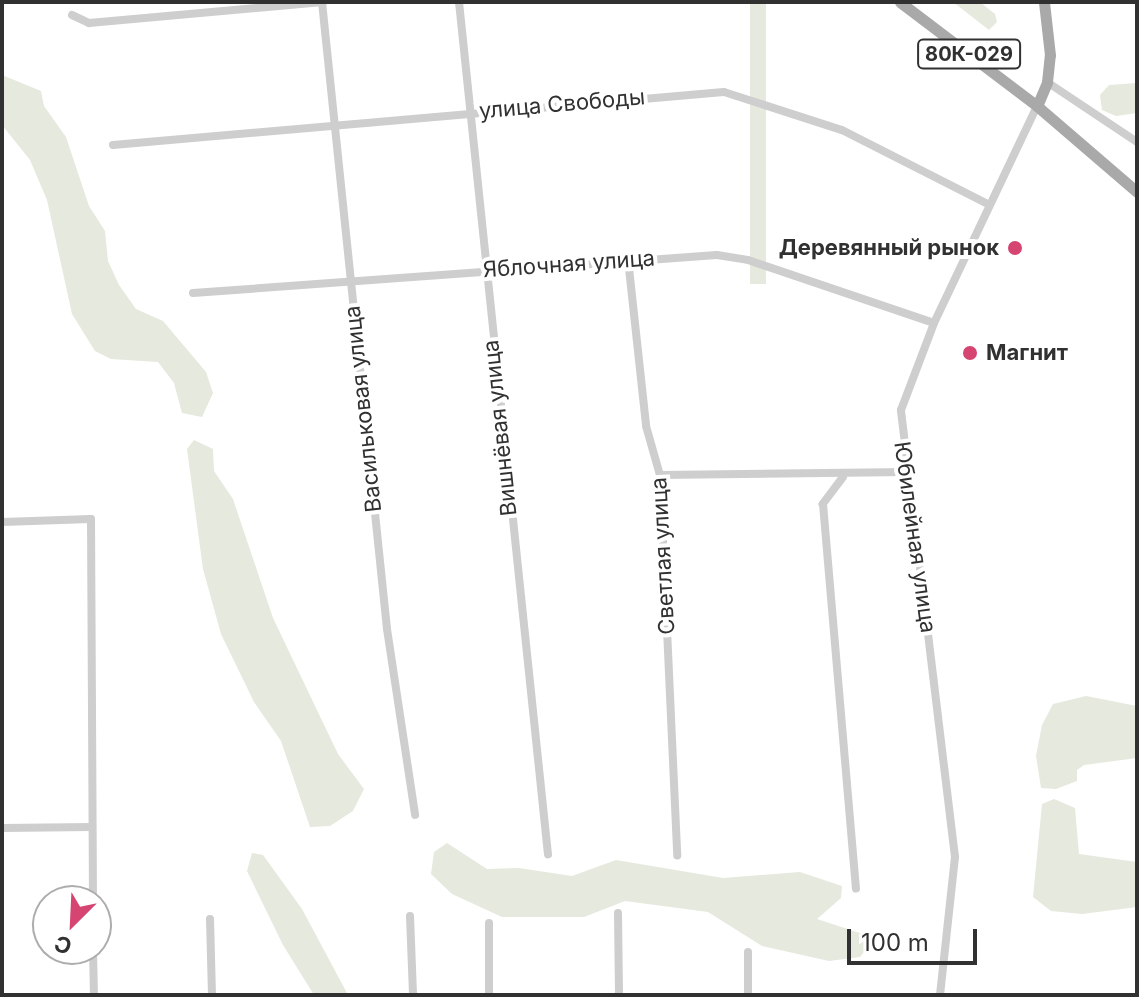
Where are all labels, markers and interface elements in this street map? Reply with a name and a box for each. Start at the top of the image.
road number: 80К-029 [917,38,1021,70]
street label: улица Свободы [478,84,646,124]
place label: Деревянный рынок [779,235,999,261]
marker: Деревянный рынок [1006,239,1024,257]
street label: Яблочная улица [482,245,656,283]
street label: Васильковая улица [339,304,387,514]
street label: Вишнёвая улица [478,339,522,517]
place label: Магнит [986,340,1068,366]
marker: Магнит [961,344,979,362]
street label: Юбилейная улица [888,440,942,634]
street label: Светлая улица [646,477,680,635]
north arrow [32,885,112,965]
scale bar [851,913,981,963]
text: 100 m [861,928,929,957]
text: С [50,930,76,960]

